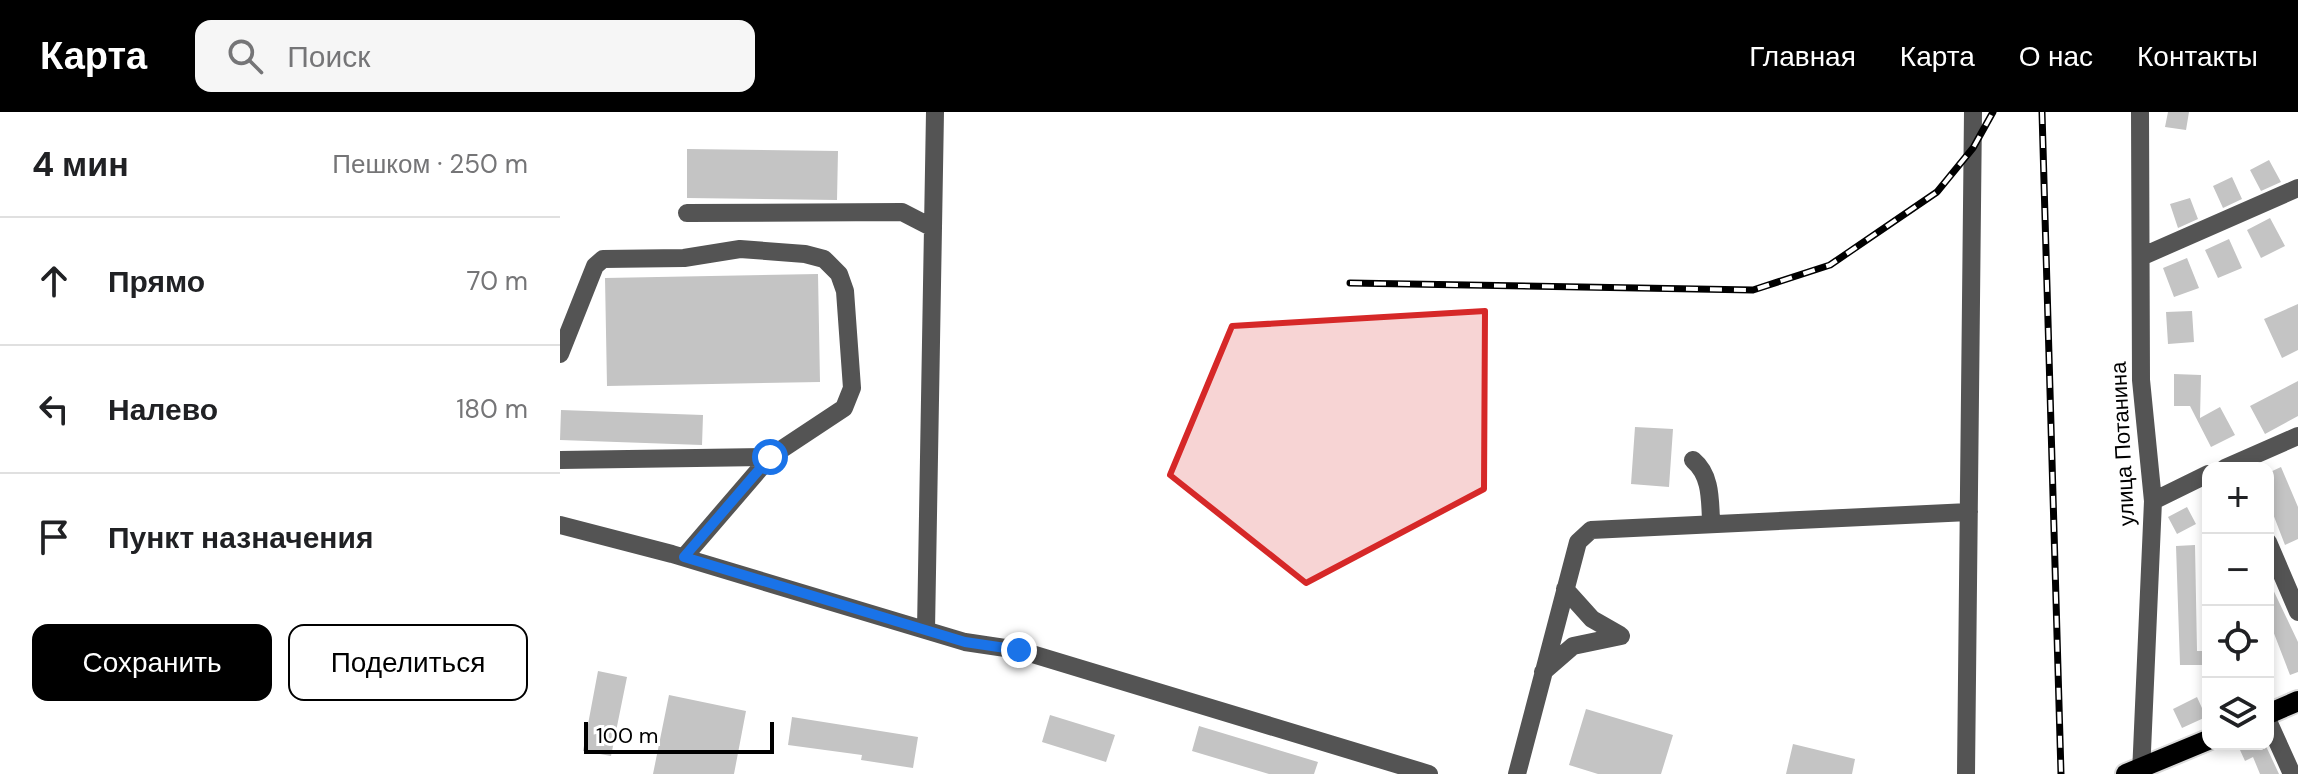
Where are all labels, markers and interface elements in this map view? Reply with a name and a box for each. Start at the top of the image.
search box [195,20,755,92]
text: Карта [40,31,147,81]
icon: search [223,34,267,78]
text: Поиск [287,37,370,76]
text: Главная [1749,38,1856,75]
text: Карта [1900,38,1975,75]
text: О нас [2019,38,2093,75]
text: Контакты [2137,38,2258,75]
text: 4 мин [32,142,129,187]
text: Пешком · 250 m [332,147,528,181]
icon: ahead [32,259,76,303]
text: Прямо [108,262,205,301]
text: 70 m [467,264,528,298]
street label: улица Потанина [2104,360,2141,527]
icon: left [32,387,76,431]
text: Налево [108,390,218,429]
text: 180 m [456,392,528,426]
route start [752,439,788,475]
map controls [2202,462,2274,750]
button: + [2202,462,2274,534]
icon: arrive [32,515,76,559]
text: Пункт назначения [108,518,373,557]
button: − [2202,534,2274,606]
button: locate [2202,606,2274,678]
button: Сохранить [32,624,272,701]
button: Поделиться [288,624,528,701]
route end [1001,632,1037,668]
button: layers [2202,678,2274,750]
scale bar [584,718,774,754]
text: 100 m [596,721,658,750]

